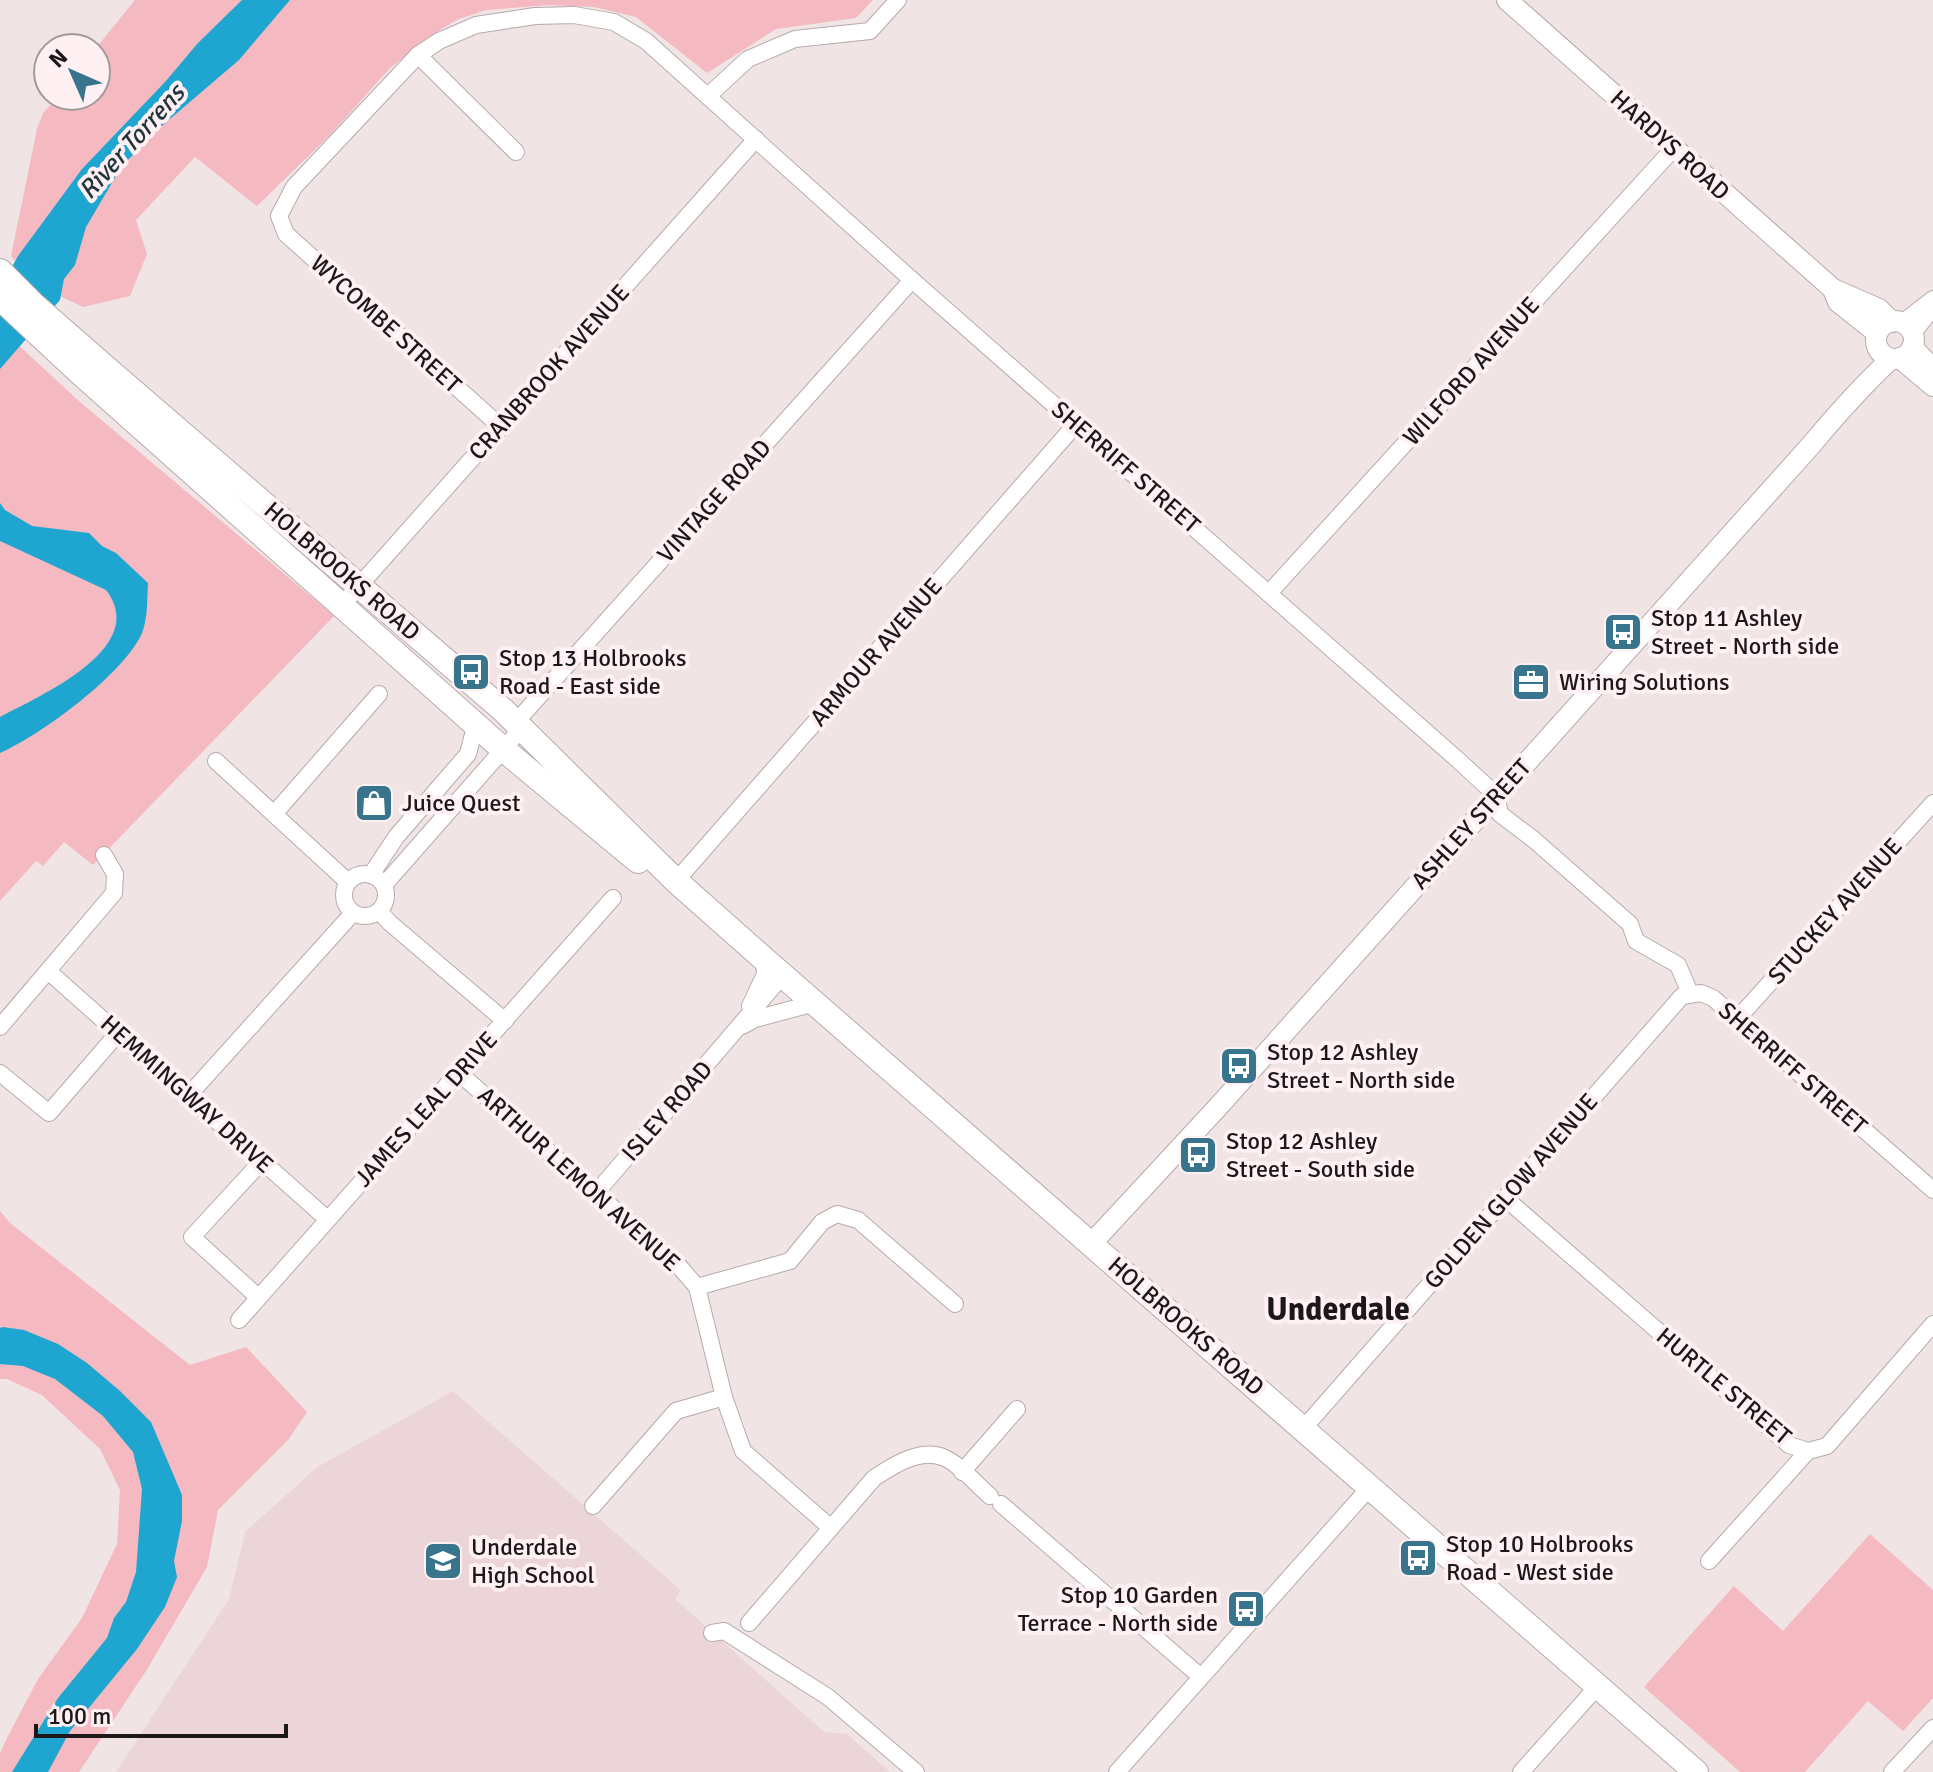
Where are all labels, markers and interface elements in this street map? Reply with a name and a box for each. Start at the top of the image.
north arrow [32,32,112,112]
text: N [43,43,73,73]
water label: River Torrens [72,76,194,206]
street label: HARDYS ROAD [1604,83,1736,207]
street label: WYCOMBE STREET [304,248,468,400]
street label: CRANBROOK AVENUE [462,278,636,466]
street label: WILFORD AVENUE [1396,290,1546,452]
street label: SHERRIFF STREET [1046,394,1207,540]
street label: VINTAGE ROAD [651,433,777,569]
street label: HOLBROOKS ROAD [258,495,426,647]
street label: ARMOUR AVENUE [803,572,949,732]
place label: Stop 11 Ashley Street - North side [1651,603,1839,661]
bus stop icon: Stop 11 Ashley Street - North side [1602,611,1644,653]
place label: Stop 13 Holbrooks Road - East side [499,643,686,701]
bus stop icon: Stop 13 Holbrooks Road - East side [450,651,492,693]
office icon: Wiring Solutions [1510,661,1552,703]
place label: Wiring Solutions [1559,667,1730,697]
street label: ASHLEY STREET [1405,752,1538,895]
shop icon: Juice Quest [353,782,395,824]
place label: Juice Quest [402,788,520,818]
street label: STUCKEY AVENUE [1761,832,1909,990]
street label: SHERRIFF STREET [1713,995,1874,1141]
street label: HEMMINGWAY DRIVE [94,1009,280,1179]
street label: JAMES LEAL DRIVE [348,1025,504,1193]
place label: Stop 12 Ashley Street - North side [1267,1037,1455,1095]
bus stop icon: Stop 12 Ashley Street - North side [1218,1045,1260,1087]
street label: ISLEY ROAD [615,1055,719,1167]
street label: ARTHUR LEMON AVENUE [472,1080,686,1278]
street label: GOLDEN GLOW AVENUE [1418,1087,1604,1295]
place label: Stop 12 Ashley Street - South side [1226,1126,1415,1184]
bus stop icon: Stop 12 Ashley Street - South side [1177,1134,1219,1176]
street label: HOLBROOKS ROAD [1102,1250,1270,1402]
district label: Underdale [1266,1290,1410,1329]
street label: HURTLE STREET [1650,1321,1798,1451]
place label: Stop 10 Holbrooks Road - West side [1446,1529,1633,1587]
place label: Underdale High School [471,1532,594,1590]
bus stop icon: Stop 10 Holbrooks Road - West side [1397,1537,1439,1579]
school or university icon: Underdale High School [422,1540,464,1582]
place label: Stop 10 Garden Terrace - North side [1018,1580,1218,1638]
bus stop icon: Stop 10 Garden Terrace - North side [1225,1588,1267,1630]
scale bar [36,1688,286,1738]
text: 100 m [48,1701,111,1731]

